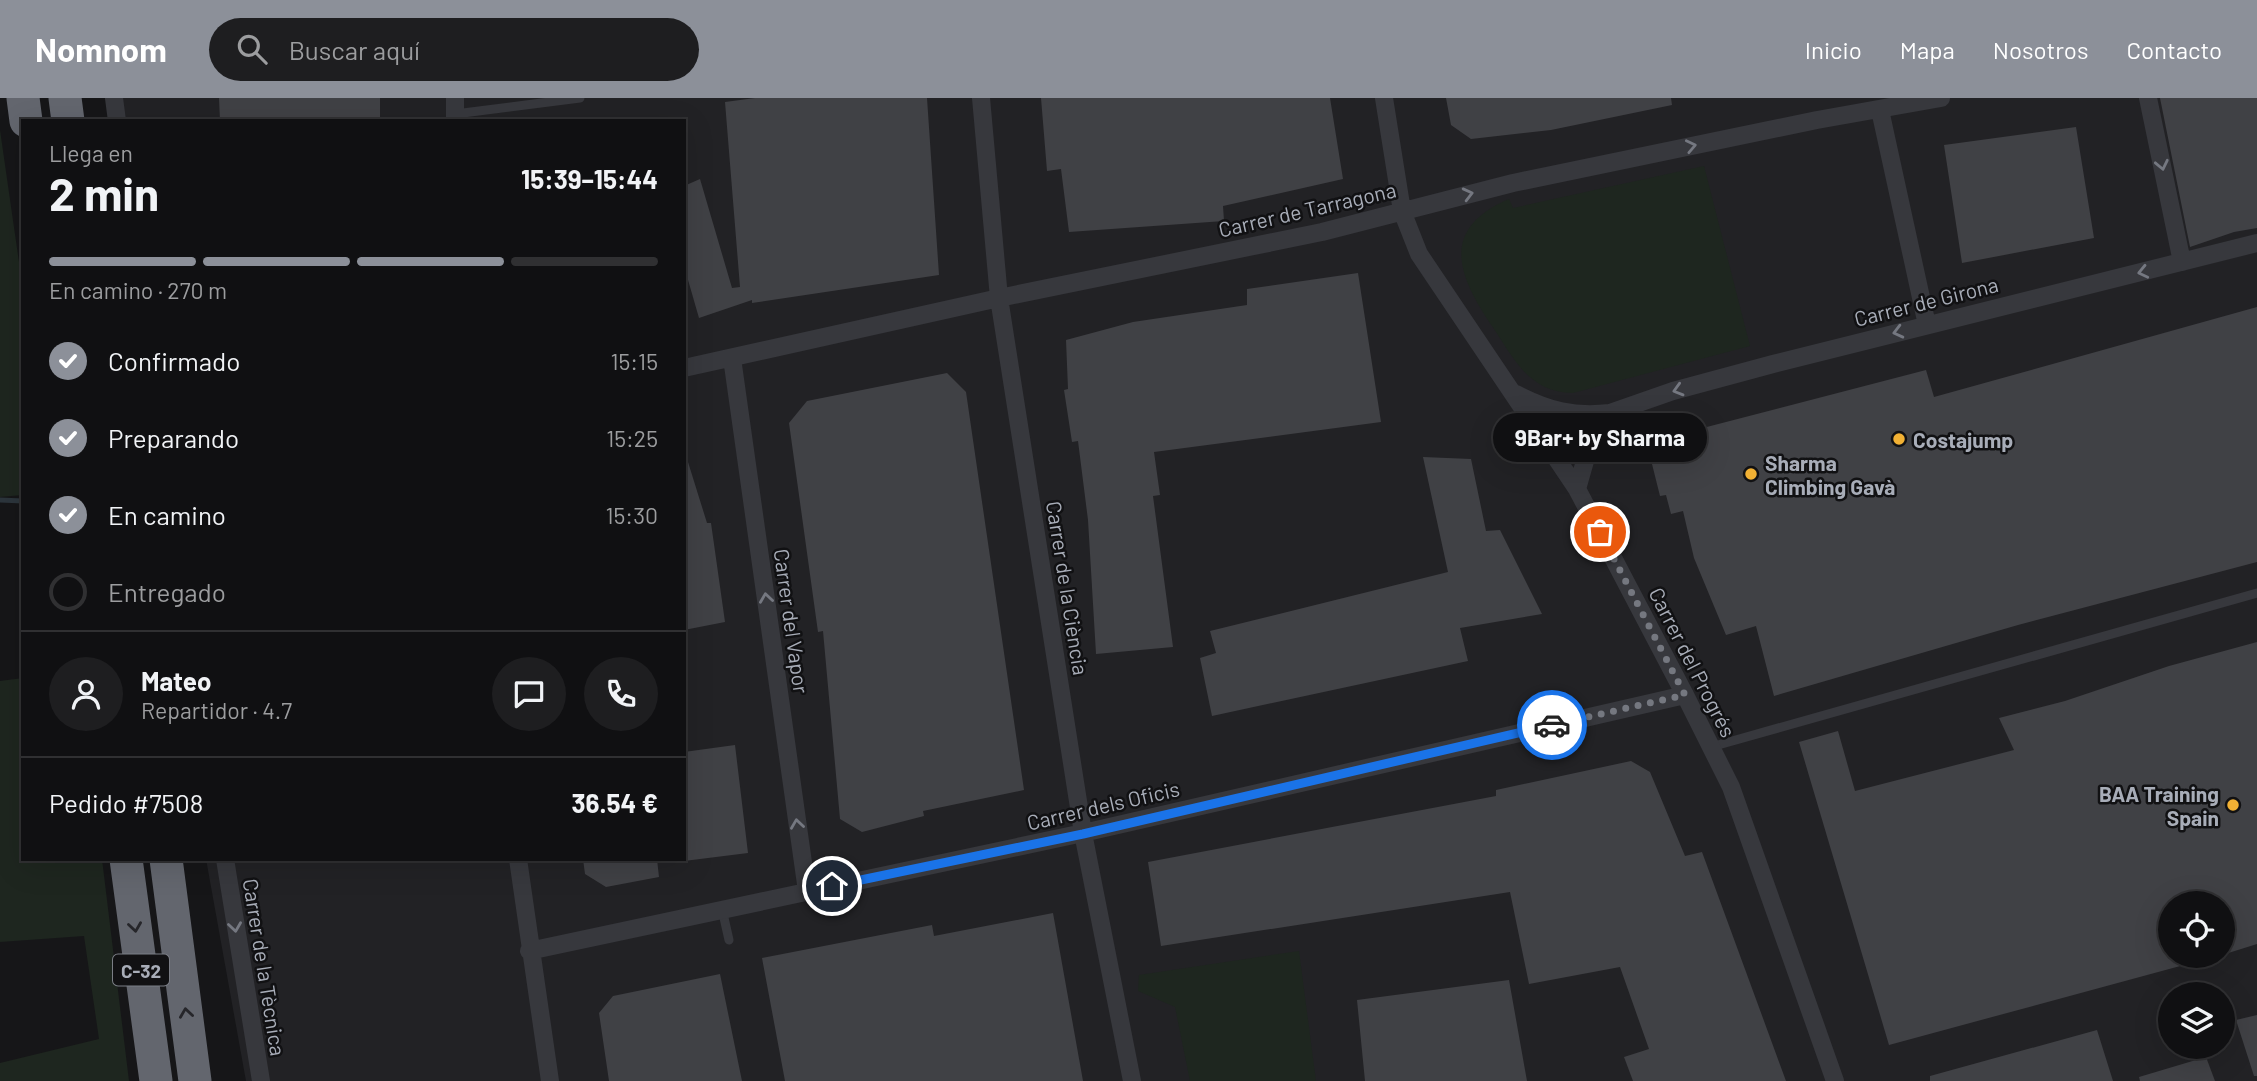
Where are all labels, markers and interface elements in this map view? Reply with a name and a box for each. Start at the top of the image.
search box [209,18,699,81]
text: Nomnom [35,29,167,69]
icon: search [233,30,271,68]
text: Buscar aquí [289,34,420,65]
text: Inicio [1805,35,1862,64]
text: Mapa [1900,35,1955,64]
text: Nosotros [1993,35,2089,64]
text: Contacto [2127,35,2222,64]
text: Llega en [49,139,133,167]
one-way arrow [1685,140,1697,155]
one-way arrow [2153,159,2168,171]
text: 15:39–15:44 [521,163,658,194]
text: 2 min [49,165,159,220]
street label: Carrer de Tarragona [1216,176,1398,242]
one-way arrow [1462,188,1474,202]
one-way arrow [2137,264,2149,278]
street label: Carrer de Girona [1851,271,2001,331]
text: En camino · 270 m [49,276,227,304]
one-way arrow [1893,323,1905,338]
icon: check [49,342,87,380]
text: Confirmado [108,345,240,376]
text: 15:15 [610,347,658,375]
one-way arrow [1673,381,1685,396]
callout: 9Bar+ by Sharma [1493,413,1707,462]
icon: check [49,419,87,457]
text: Preparando [108,422,239,453]
text: 9Bar+ by Sharma [1515,423,1685,451]
text: 15:25 [606,424,658,452]
place label: Costajump [1913,427,2013,452]
marker: Costajump [1891,431,1907,447]
place label: Sharma Climbing Gavà [1765,450,1895,499]
marker: Sharma Climbing Gavà [1743,466,1759,482]
icon: check [49,496,87,534]
text: En camino [108,499,226,530]
street label: Carrer de la Ciència [1042,499,1094,677]
text: 15:30 [605,501,658,529]
pin [1570,502,1630,562]
icon: bag [1581,513,1619,551]
street label: Carrer del Vapor [769,547,815,695]
text: Entregado [108,576,226,607]
street label: Carrer del Progrés [1645,583,1741,741]
one-way arrow [758,592,773,604]
button: person [49,657,123,731]
button: chat [492,657,566,731]
button: phone [584,657,658,731]
text: Mateo [141,665,211,696]
courier [1517,690,1587,760]
text: Repartidor · 4.7 [141,696,292,724]
icon: car [1533,706,1571,744]
street label: Carrer dels Oficis [1024,775,1182,835]
place label: BAA Training Spain [2099,781,2219,830]
text: Pedido #7508 [49,787,203,818]
text: 36.54 € [572,787,658,818]
marker: BAA Training Spain [2225,797,2241,813]
one-way arrow [790,818,805,830]
pin [802,856,862,916]
icon: home [813,867,851,905]
street label: Carrer de la Tècnica [239,877,291,1057]
map controls [2158,891,2235,1059]
button: locate [2158,891,2235,968]
one-way arrow [128,921,143,933]
one-way arrow [227,921,242,933]
road number: C-32 [113,954,169,986]
button: layers [2158,982,2235,1059]
one-way arrow [179,1007,194,1019]

